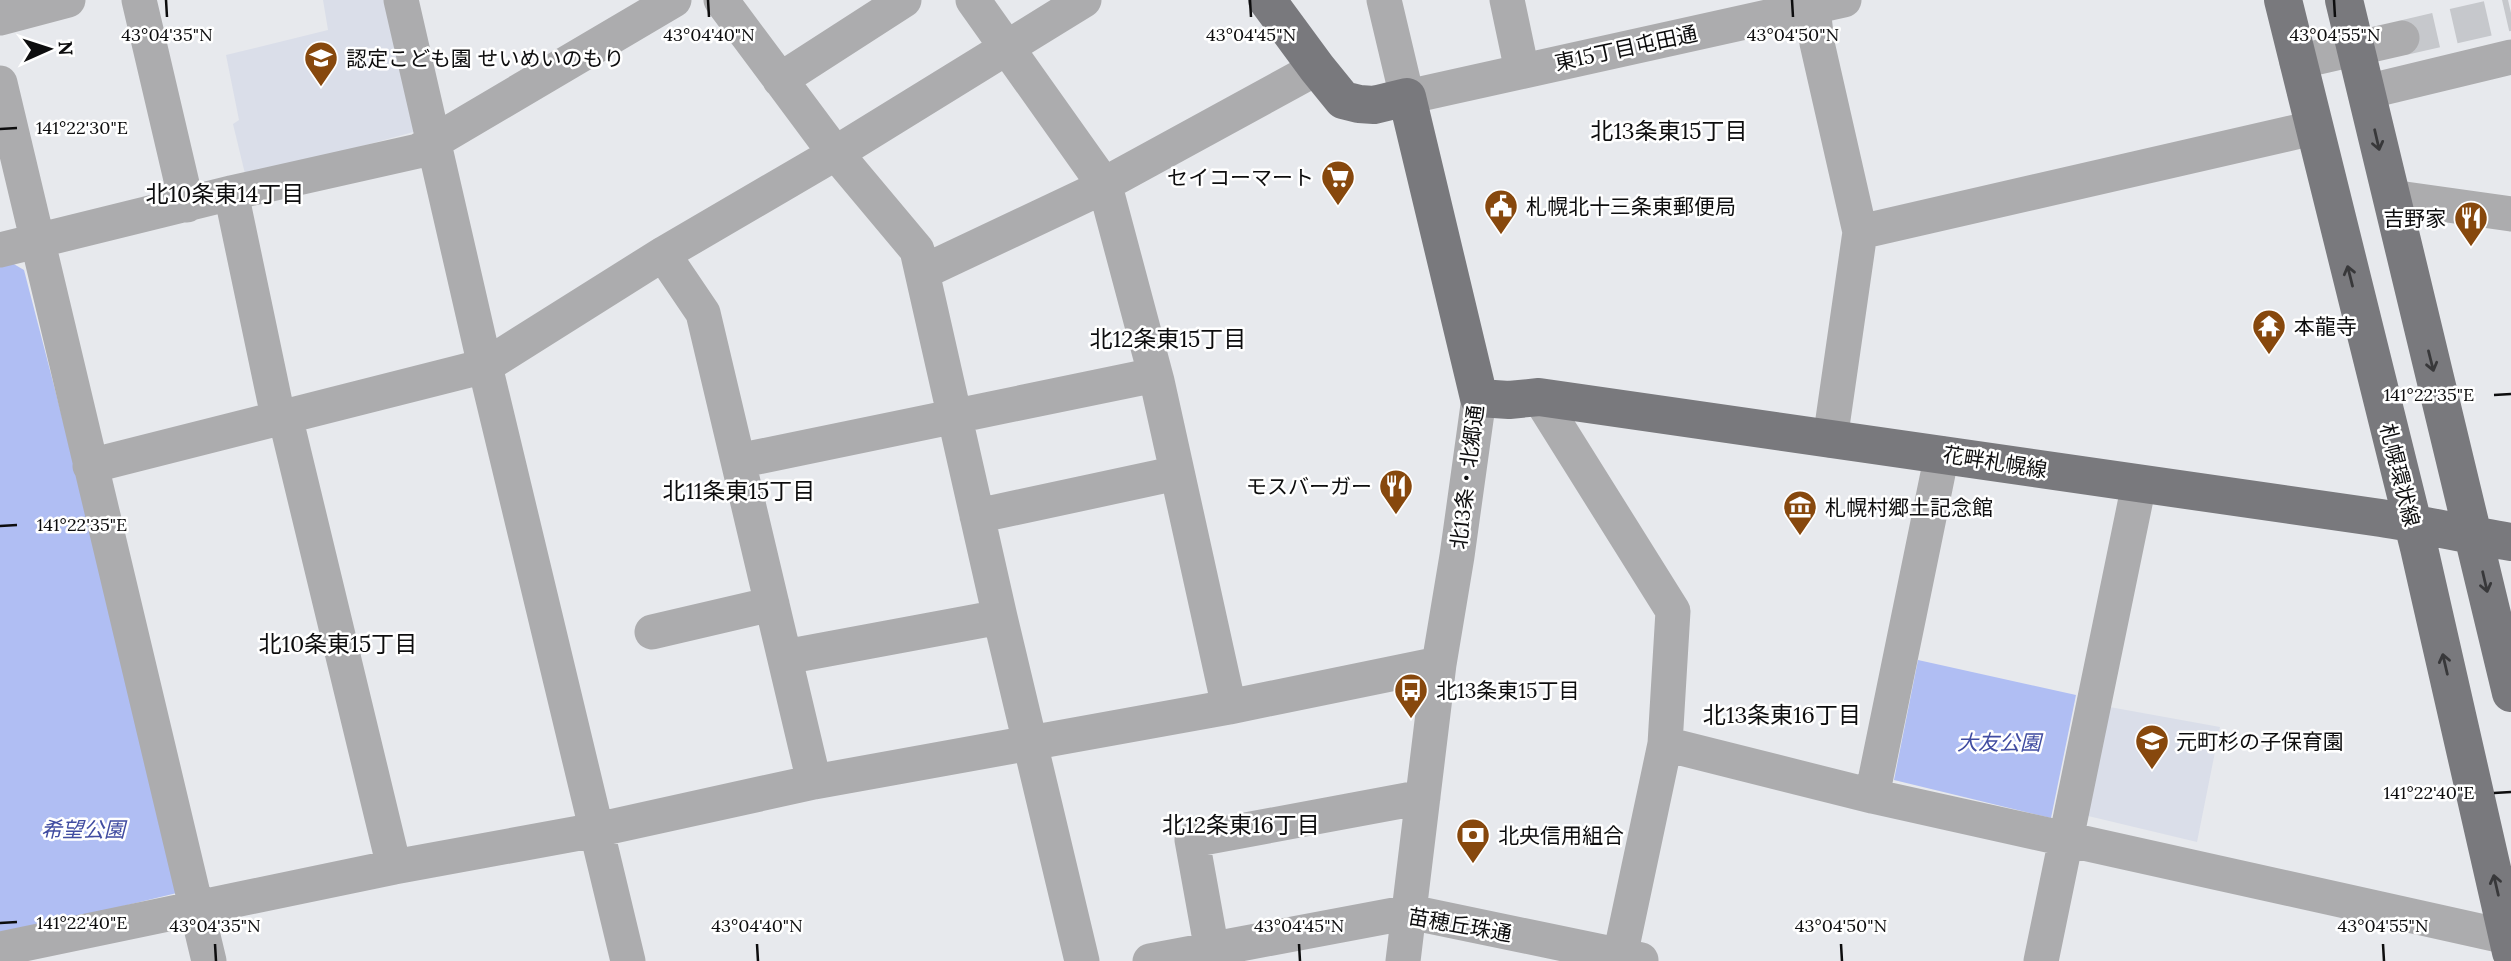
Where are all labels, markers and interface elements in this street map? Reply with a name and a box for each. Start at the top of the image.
north arrow [14,14,84,84]
street label: 東15丁目屯田通 [1552,20,1700,76]
text: 43°04'35"N [121,23,213,46]
text: 43°04'40"N [663,23,755,46]
text: 43°04'45"N [1206,23,1296,46]
text: 43°04'50"N [1747,23,1839,46]
text: 43°04'55"N [2289,23,2381,46]
school or university icon: 認定こども園 せいめいのもり [302,39,340,88]
text: N [54,40,78,56]
place label: 認定こども園 せいめいのもり [346,45,625,72]
text: 141°22'30"E [36,116,128,139]
district label: 北13条東15丁目 [1590,116,1748,145]
one-way arrow [2371,128,2385,151]
supermarket icon: セイコーマート [1319,158,1357,207]
place label: セイコーマート [1167,164,1314,191]
district label: 北10条東14丁目 [146,179,304,208]
public building icon: 札幌北十三条東郵便局 [1482,187,1520,236]
place label: 札幌北十三条東郵便局 [1526,193,1736,220]
restaurant icon: 吉野家 [2452,199,2490,248]
place label: 吉野家 [2383,205,2446,232]
one-way arrow [2343,265,2356,288]
temple icon: 本龍寺 [2250,307,2288,356]
place label: 本龍寺 [2294,313,2357,340]
district label: 北12条東15丁目 [1090,324,1246,353]
one-way arrow [2424,349,2438,372]
text: 141°22'35"E [2384,383,2474,406]
street label: 北13条・北郷通 [1445,403,1489,551]
street label: 札幌環状線 [2374,421,2426,529]
street label: 花畔札幌線 [1941,440,2049,484]
restaurant icon: モスバーガー [1377,467,1415,516]
place label: モスバーガー [1246,473,1372,500]
district label: 北11条東15丁目 [663,476,815,505]
museum icon: 札幌村郷土記念館 [1781,488,1819,537]
place label: 札幌村郷土記念館 [1825,494,1993,521]
text: 141°22'35"E [37,513,127,536]
one-way arrow [2479,570,2492,593]
district label: 北10条東15丁目 [259,629,417,658]
one-way arrow [2438,653,2451,676]
bus stop icon: 北13条東15丁目 [1392,671,1430,720]
place label: 北13条東15丁目 [1436,677,1579,704]
district label: 北13条東16丁目 [1703,700,1861,729]
school or university icon: 元町杉の子保育園 [2133,722,2171,771]
place label: 元町杉の子保育園 [2176,728,2344,755]
park label: 大友公園 [1957,729,2044,756]
text: 141°22'40"E [2384,781,2474,804]
district label: 北12条東16丁目 [1162,810,1320,839]
park label: 希望公園 [41,816,128,843]
bank icon: 北央信用組合 [1454,816,1492,865]
place label: 北央信用組合 [1498,822,1624,849]
one-way arrow [2488,874,2502,897]
street label: 苗穂丘珠通 [1406,903,1514,947]
text: 141°22'40"E [37,911,127,934]
text: 43°04'35"N [169,914,261,937]
text: 43°04'40"N [711,914,803,937]
text: 43°04'45"N [1254,914,1344,937]
text: 43°04'50"N [1795,914,1887,937]
text: 43°04'55"N [2337,914,2429,937]

